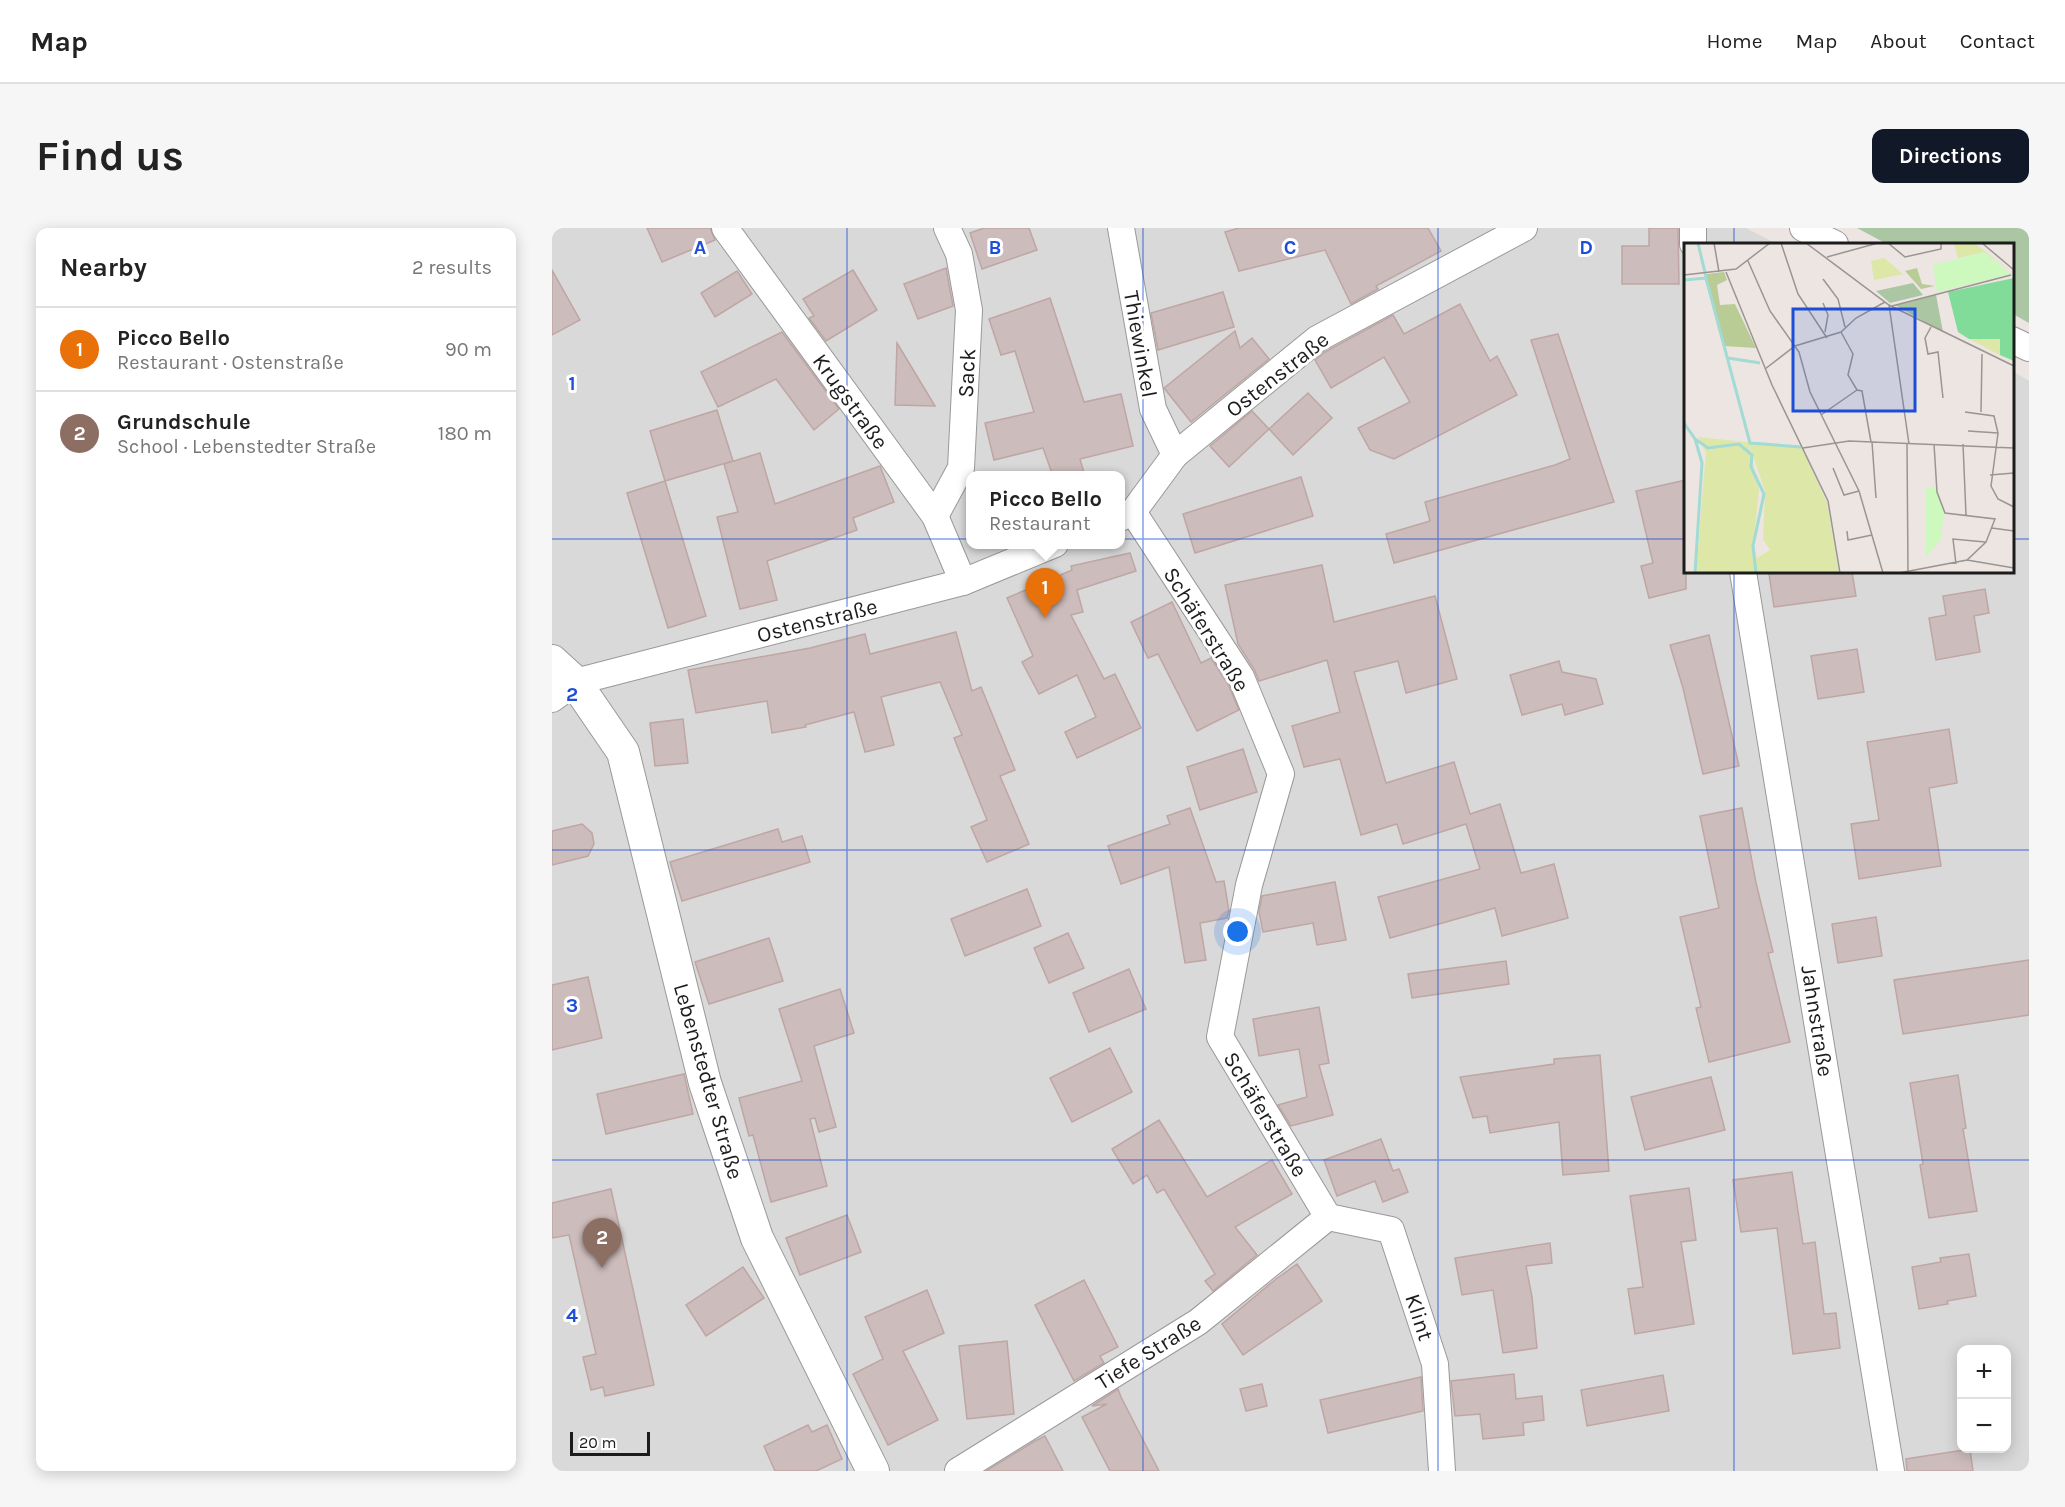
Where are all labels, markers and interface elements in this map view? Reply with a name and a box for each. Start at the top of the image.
text: Map [30,25,88,58]
text: Home [1707,29,1763,53]
text: Map [1796,29,1837,53]
text: About [1870,29,1927,53]
text: Contact [1960,29,2035,53]
button: Directions [1872,129,2029,183]
text: Find us [36,131,184,181]
text: A [694,236,707,259]
text: B [989,236,1001,259]
text: C [1284,236,1296,259]
text: D [1579,236,1593,259]
inset map [1684,243,2014,573]
text: Nearby [60,252,147,283]
text: 2 results [412,256,492,279]
street label: Thiewinkel [1118,289,1162,400]
text: Picco Bello [117,325,230,351]
street label: Ostenstraße [1221,327,1334,423]
text: 1 [76,338,83,361]
text: 90 m [445,338,492,361]
street label: Sack [953,348,981,398]
street label: Krugstraße [807,349,894,454]
text: Restaurant · Ostenstraße [117,351,344,374]
text: 1 [568,372,576,395]
text: Grundschule [117,409,251,435]
text: 2 [73,422,86,445]
text: 180 m [438,422,492,445]
text: School · Lebenstedter Straße [117,435,376,458]
popup [966,471,1125,549]
text: Picco Bello [989,486,1102,512]
text: Restaurant [989,512,1090,535]
street label: Schäferstraße [1158,563,1255,696]
pin: 1 [1026,568,1064,618]
street label: Ostenstraße [754,593,880,649]
text: 2 [566,683,578,706]
your location [1223,917,1252,946]
street label: Jahnstraße [1795,964,1839,1079]
street label: Lebenstedter Straße [668,980,748,1182]
text: 3 [566,994,578,1017]
street label: Schäferstraße [1218,1047,1313,1182]
pin: 2 [583,1218,622,1268]
street label: Klint [1399,1291,1439,1344]
text: 4 [566,1304,578,1327]
street label: Tiefe Straße [1091,1310,1206,1395]
map controls [1957,1345,2011,1453]
button: + [1957,1345,2011,1399]
button: − [1957,1399,2011,1453]
scale bar [570,1429,650,1456]
text: 20 m [579,1433,617,1452]

